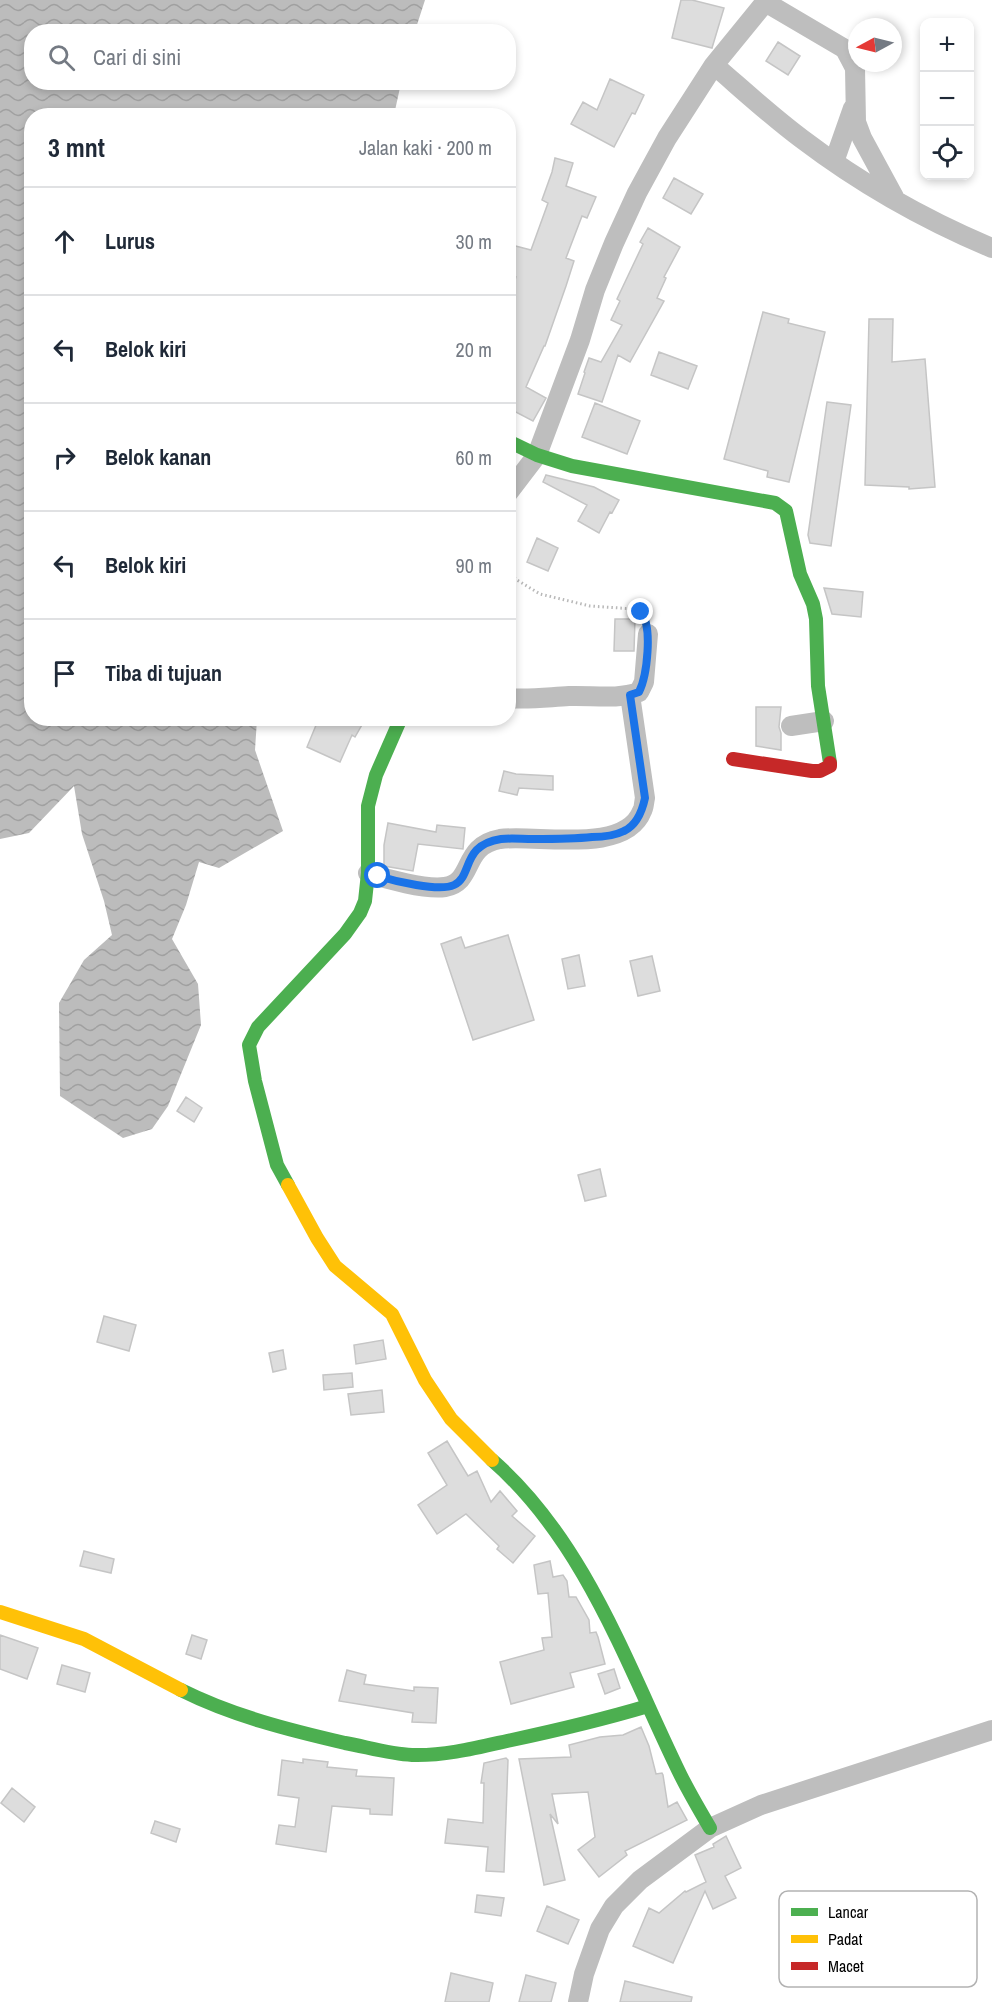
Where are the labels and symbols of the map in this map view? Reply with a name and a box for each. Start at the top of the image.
north arrow [848,18,902,72]
route end [627,598,653,624]
route start [364,862,390,888]
legend [779,1891,977,1987]
text: Lancar [828,1901,869,1923]
text: Padat [828,1928,863,1950]
text: Macet [828,1955,864,1977]

